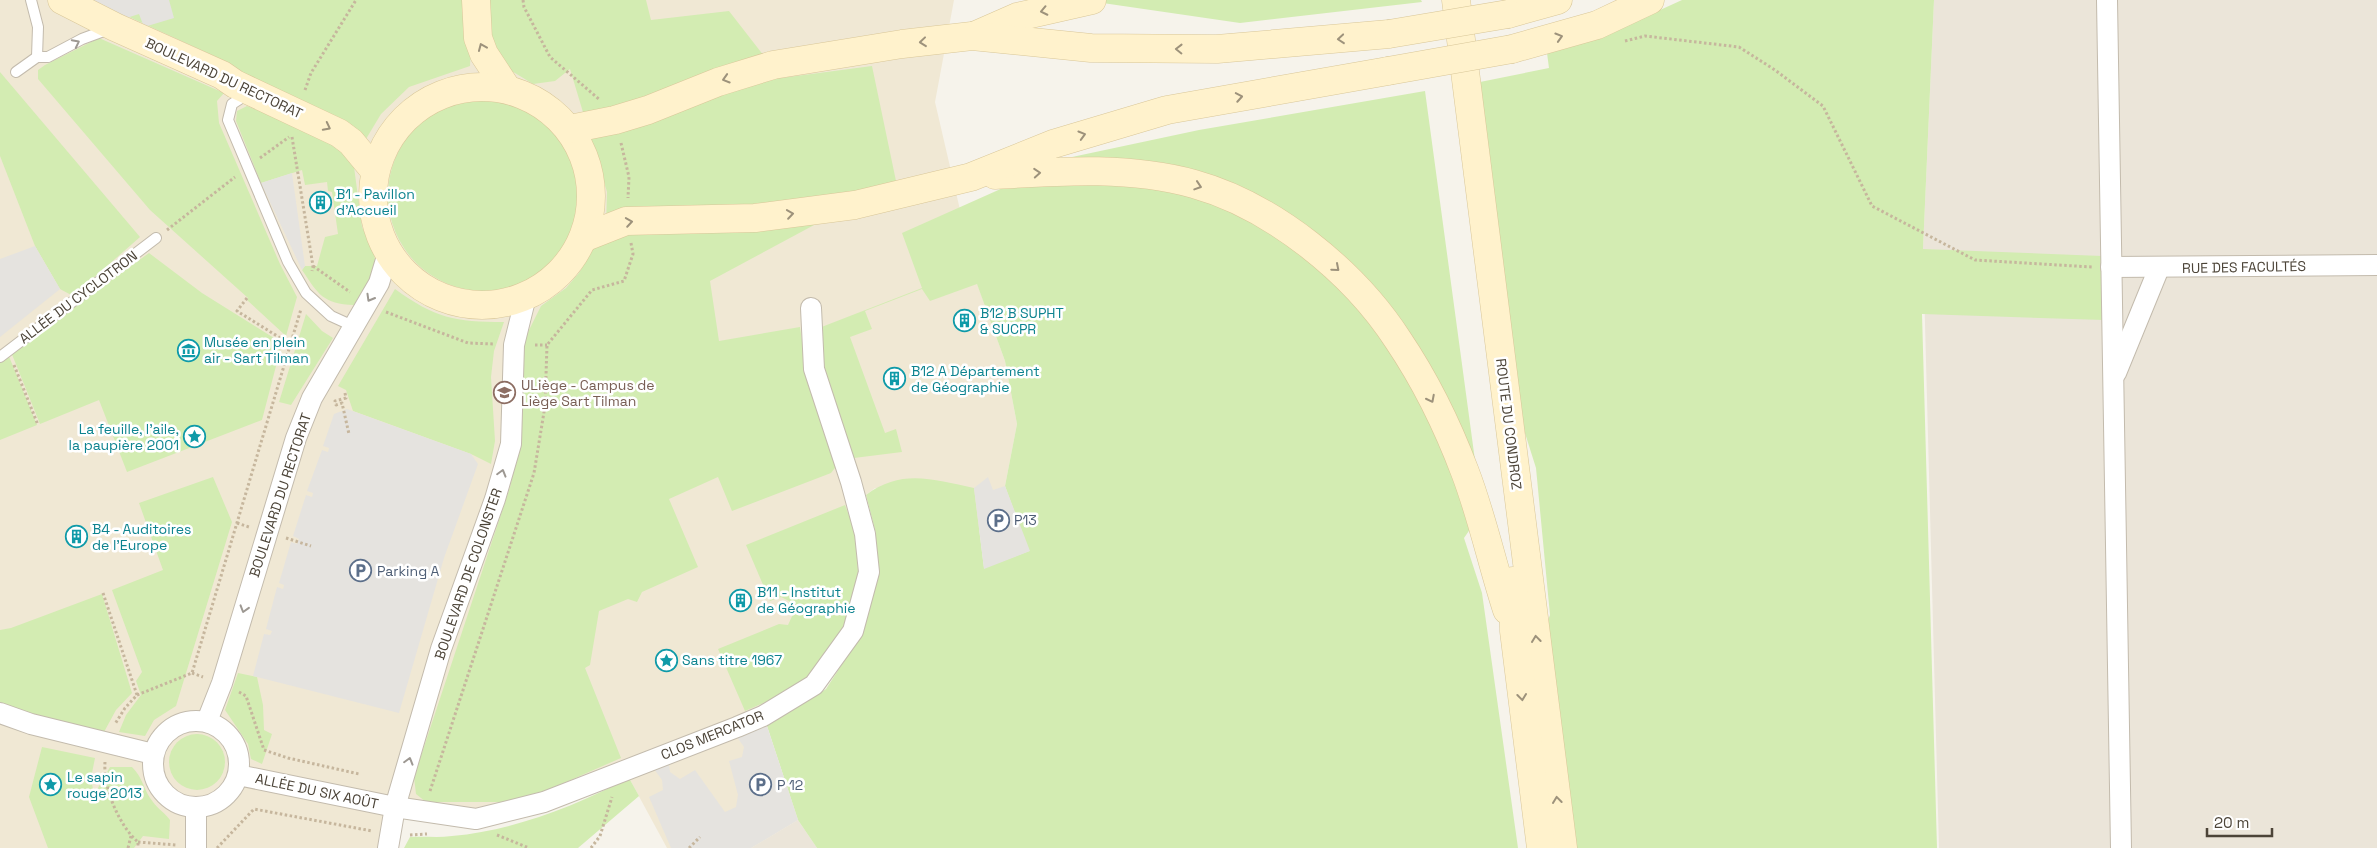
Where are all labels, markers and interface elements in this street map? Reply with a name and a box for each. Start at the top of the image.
one-way arrow [1040,6,1049,16]
one-way arrow [1555,32,1563,42]
one-way arrow [1336,33,1344,44]
street label: BOULEVARD DU RECTORAT [142,34,306,122]
one-way arrow [919,36,927,47]
one-way arrow [71,39,80,49]
one-way arrow [477,43,488,52]
one-way arrow [1174,44,1182,54]
one-way arrow [723,74,731,84]
one-way arrow [1235,93,1244,103]
one-way arrow [322,121,331,131]
one-way arrow [1077,131,1085,141]
one-way arrow [1033,167,1041,178]
one-way arrow [1193,180,1201,190]
place label: B1 - Pavillon d'Accueil [336,185,415,219]
building icon: B1 - Pavillon d'Accueil [308,190,332,214]
one-way arrow [787,209,795,220]
one-way arrow [624,217,633,227]
street label: ALLÉE DU CYCLOTRON [15,247,141,347]
street label: RUE DES FACULTÉS [2182,257,2306,277]
one-way arrow [1330,263,1339,272]
one-way arrow [367,292,377,301]
place label: B12 B SUPHT & SUCPR [980,304,1064,338]
building icon: B12 B SUPHT & SUCPR [952,309,976,333]
place label: Musée en plein air - Sart Tilman [204,333,309,367]
museum icon: Musée en plein air - Sart Tilman [176,338,200,362]
street label: ROUTE DU CONDROZ [1492,357,1526,491]
place label: B12 A Département de Géographie [911,362,1040,396]
building icon: B12 A Département de Géographie [883,367,907,391]
place label: ULiège - Campus de Liège Sart Tilman [521,376,655,410]
school or university icon: ULiège - Campus de Liège Sart Tilman [493,381,517,405]
one-way arrow [1425,393,1435,402]
street label: BOULEVARD DU RECTORAT [245,411,315,579]
place label: La feuille, l'aile, la paupière 2001 [69,420,179,454]
place icon: La feuille, l'aile, la paupière 2001 [183,425,207,449]
one-way arrow [497,470,507,478]
street label: BOULEVARD DE COLONSTER [430,486,506,662]
parking icon: P13 [986,508,1010,532]
place label: P13 [1014,511,1037,529]
place label: B4 - Auditoires de l'Europe [92,520,191,554]
building icon: B4 - Auditoires de l'Europe [64,525,88,549]
parking icon: Parking A [349,559,373,583]
place label: Parking A [377,562,440,580]
place label: B11 - Institut de Géographie [757,583,855,617]
building icon: B11 - Institut de Géographie [729,588,753,612]
one-way arrow [240,604,250,612]
one-way arrow [1531,634,1542,642]
place icon: Sans titre 1967 [654,648,678,672]
place label: Sans titre 1967 [682,651,782,669]
one-way arrow [1516,693,1527,701]
street label: CLOS MERCATOR [658,706,766,764]
one-way arrow [403,757,413,765]
place label: Le sapin rouge 2013 [67,768,142,802]
street label: ALLÉE DU SIX AOÛT [254,769,380,813]
place icon: Le sapin rouge 2013 [39,773,63,797]
parking icon: P 12 [749,773,773,797]
place label: P 12 [777,776,803,794]
one-way arrow [1552,795,1563,803]
scale bar [2207,806,2272,838]
text: 20 m [2214,813,2249,832]

